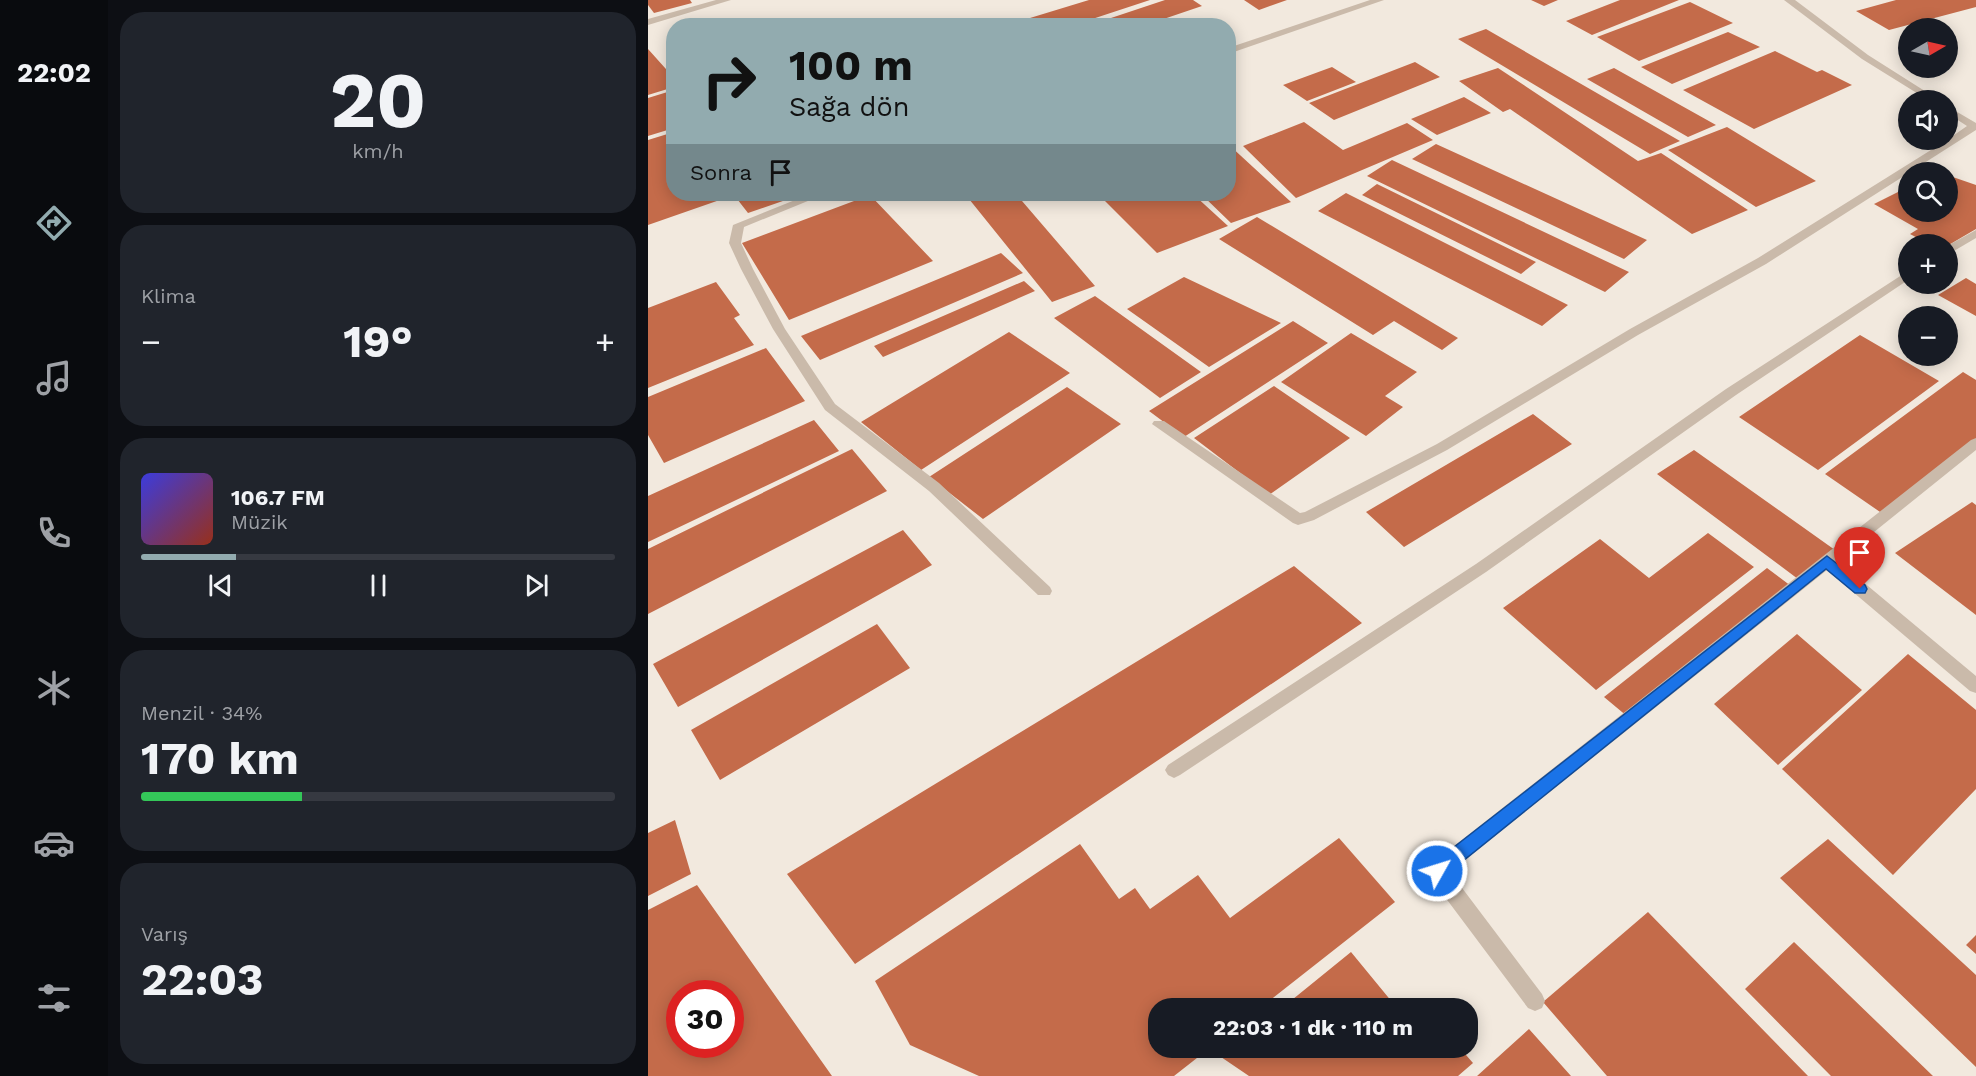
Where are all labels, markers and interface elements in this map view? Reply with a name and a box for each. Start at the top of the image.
north arrow [1898,18,1958,78]
map controls [1898,18,1958,366]
text: 100 m [789,41,913,90]
icon: right [690,42,768,120]
text: 20 [330,54,426,146]
text: 22:02 [17,57,91,89]
button: sound [1898,90,1958,150]
text: Sağa dön [789,91,909,123]
text: km/h [352,139,404,163]
icon: arrive [764,156,797,189]
text: Sonra [690,160,752,185]
button: search [1898,162,1958,222]
icon: directions [33,202,75,244]
button: + [1898,234,1958,294]
text: Klima [141,284,196,308]
button: − [1898,306,1958,366]
text: 19° [343,315,413,368]
text: − [141,322,161,361]
text: + [595,322,615,361]
icon: music [33,357,75,399]
text: 106.7 FM [231,485,325,510]
text: Müzik [231,510,288,534]
icon: phone [33,512,75,554]
pin [1834,527,1885,589]
icon: arrive [1843,536,1876,569]
icon: previous [204,569,237,602]
icon: pause [362,569,395,602]
icon: next [520,569,553,602]
icon: climate [33,667,75,709]
text: Menzil · 34% [141,701,262,725]
text: 170 km [141,732,299,785]
icon: car [33,822,75,864]
position arrow [1405,839,1469,903]
text: Varış [141,922,188,946]
text: 22:03 [141,953,264,1006]
icon: filters [33,977,75,1019]
speed limit sign: 30 [666,980,744,1058]
text: 22:03 · 1 dk · 110 m [1213,1015,1413,1040]

